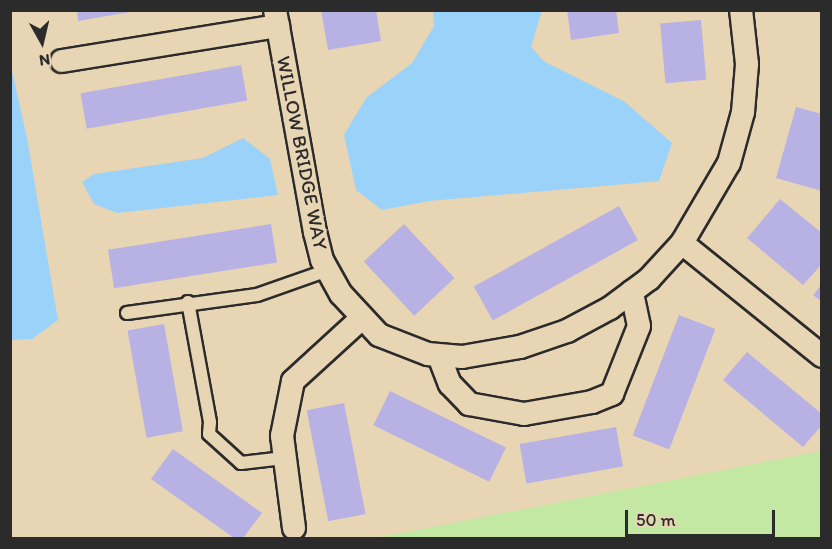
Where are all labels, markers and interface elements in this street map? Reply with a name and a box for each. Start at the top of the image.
north arrow [12,12,72,72]
text: N [38,50,51,70]
street label: WILLOW BRIDGE WAY [271,54,333,252]
scale bar [628,498,778,536]
text: 50 m [636,509,676,531]

